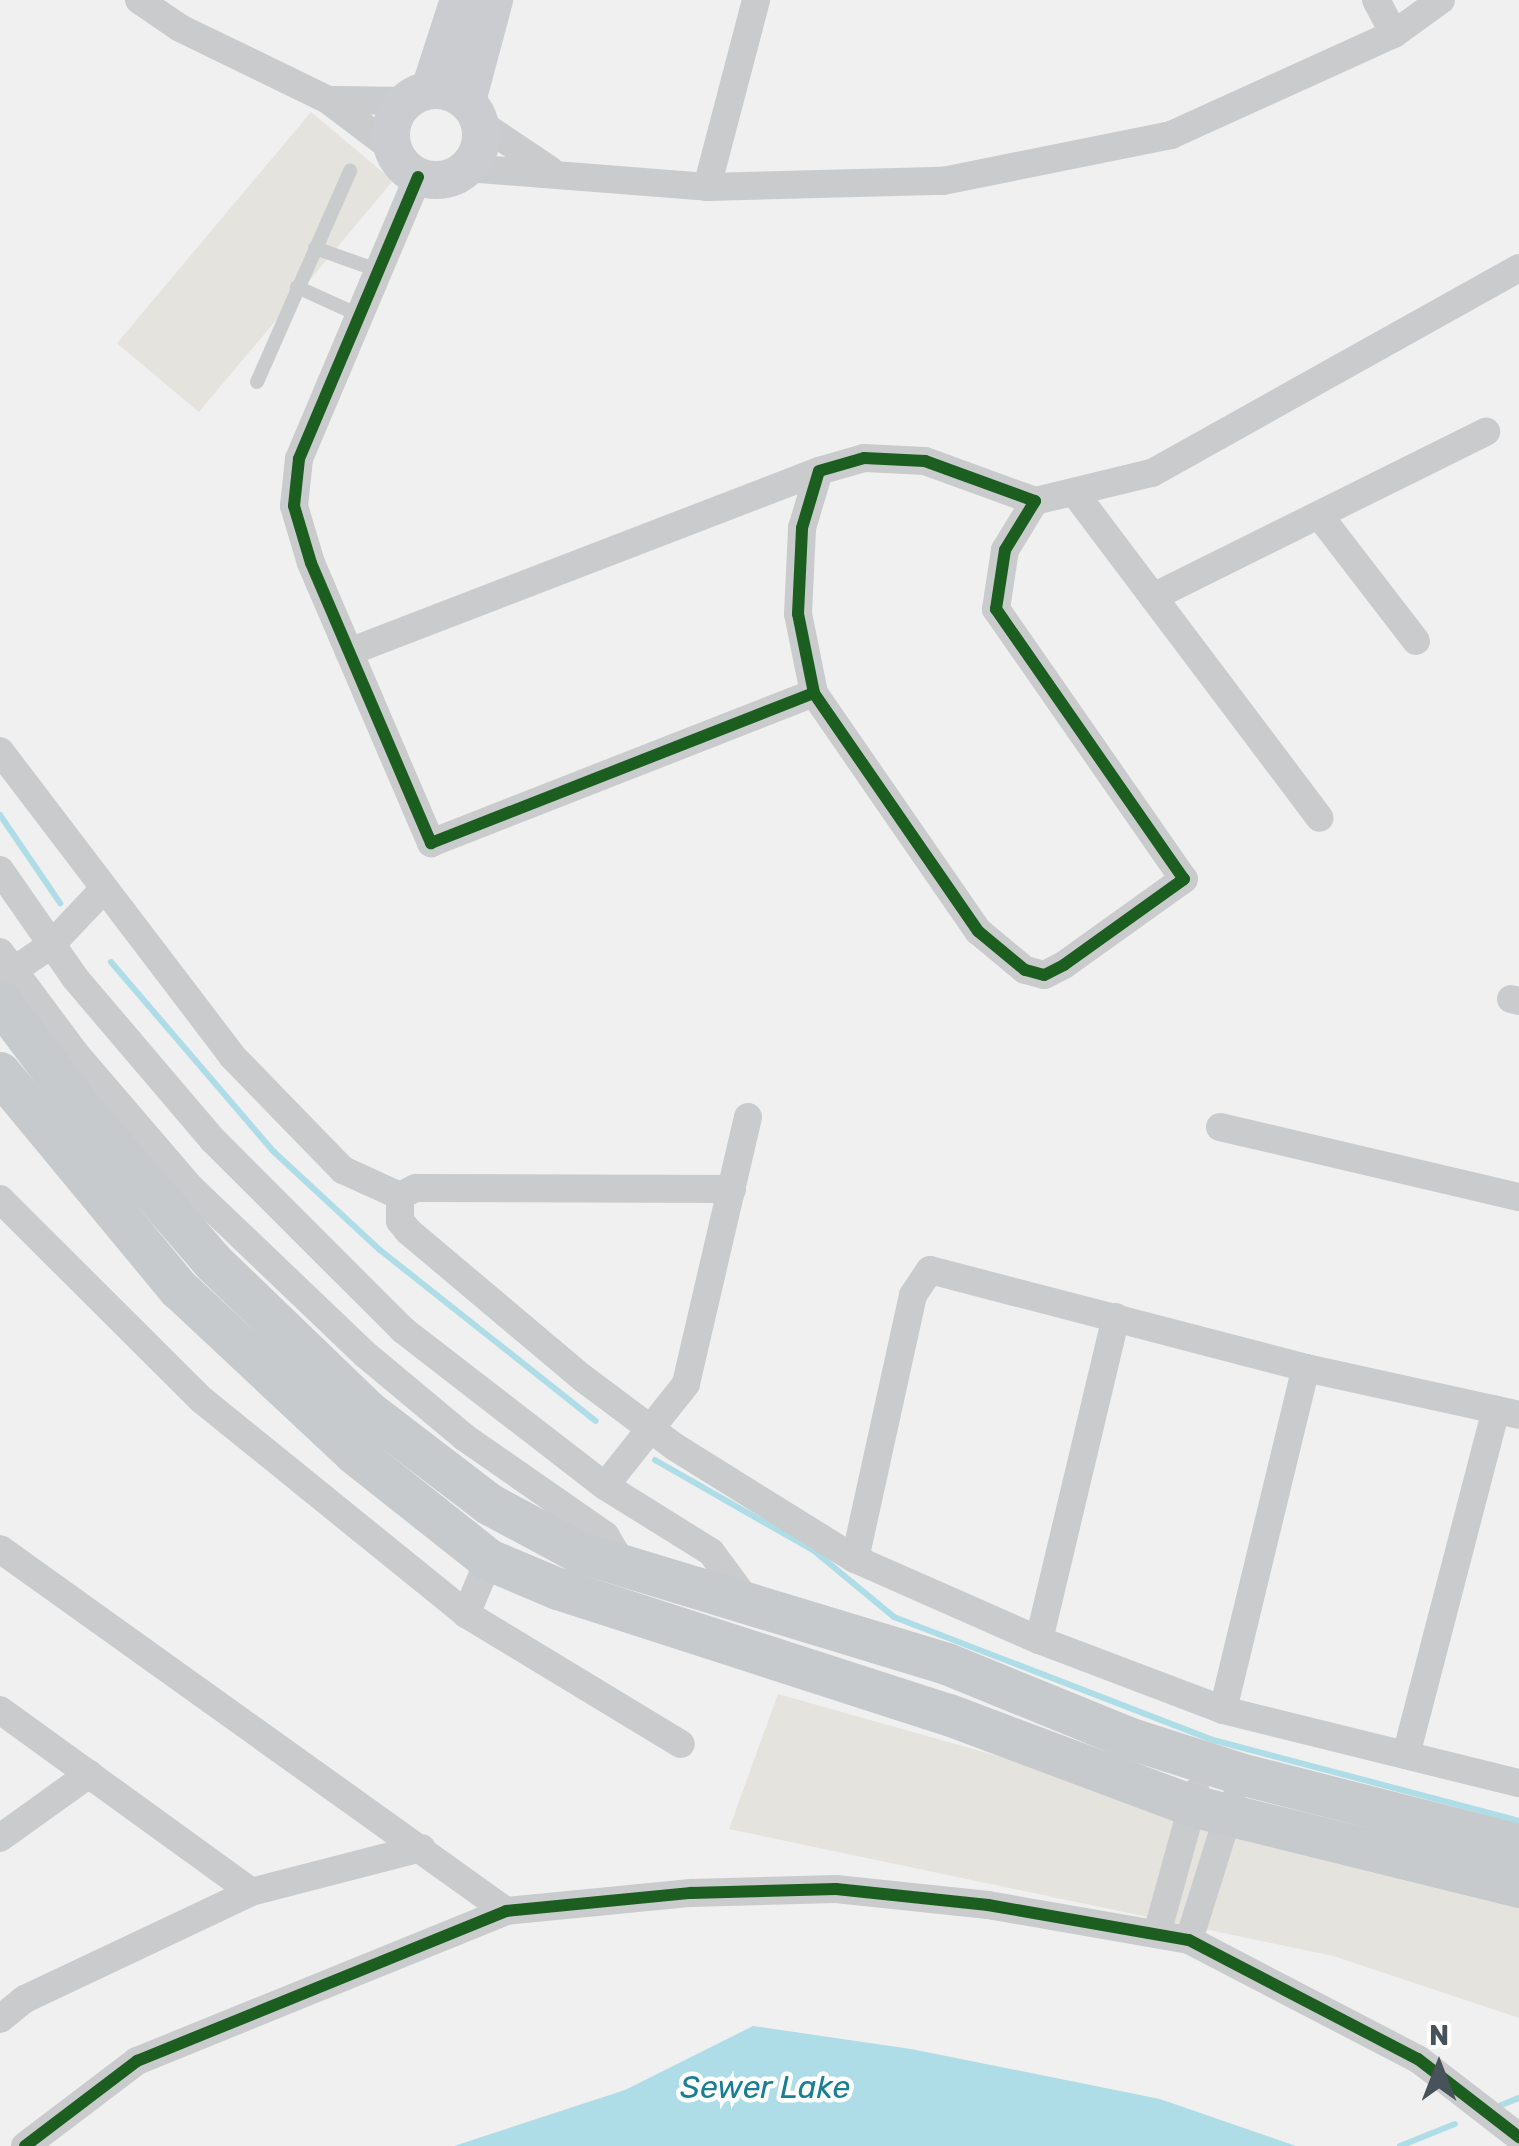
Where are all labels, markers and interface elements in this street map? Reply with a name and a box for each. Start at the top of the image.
north arrow [1389,2016,1489,2116]
text: N [1429,2019,1449,2052]
water label: Sewer Lake [680,2068,850,2106]

